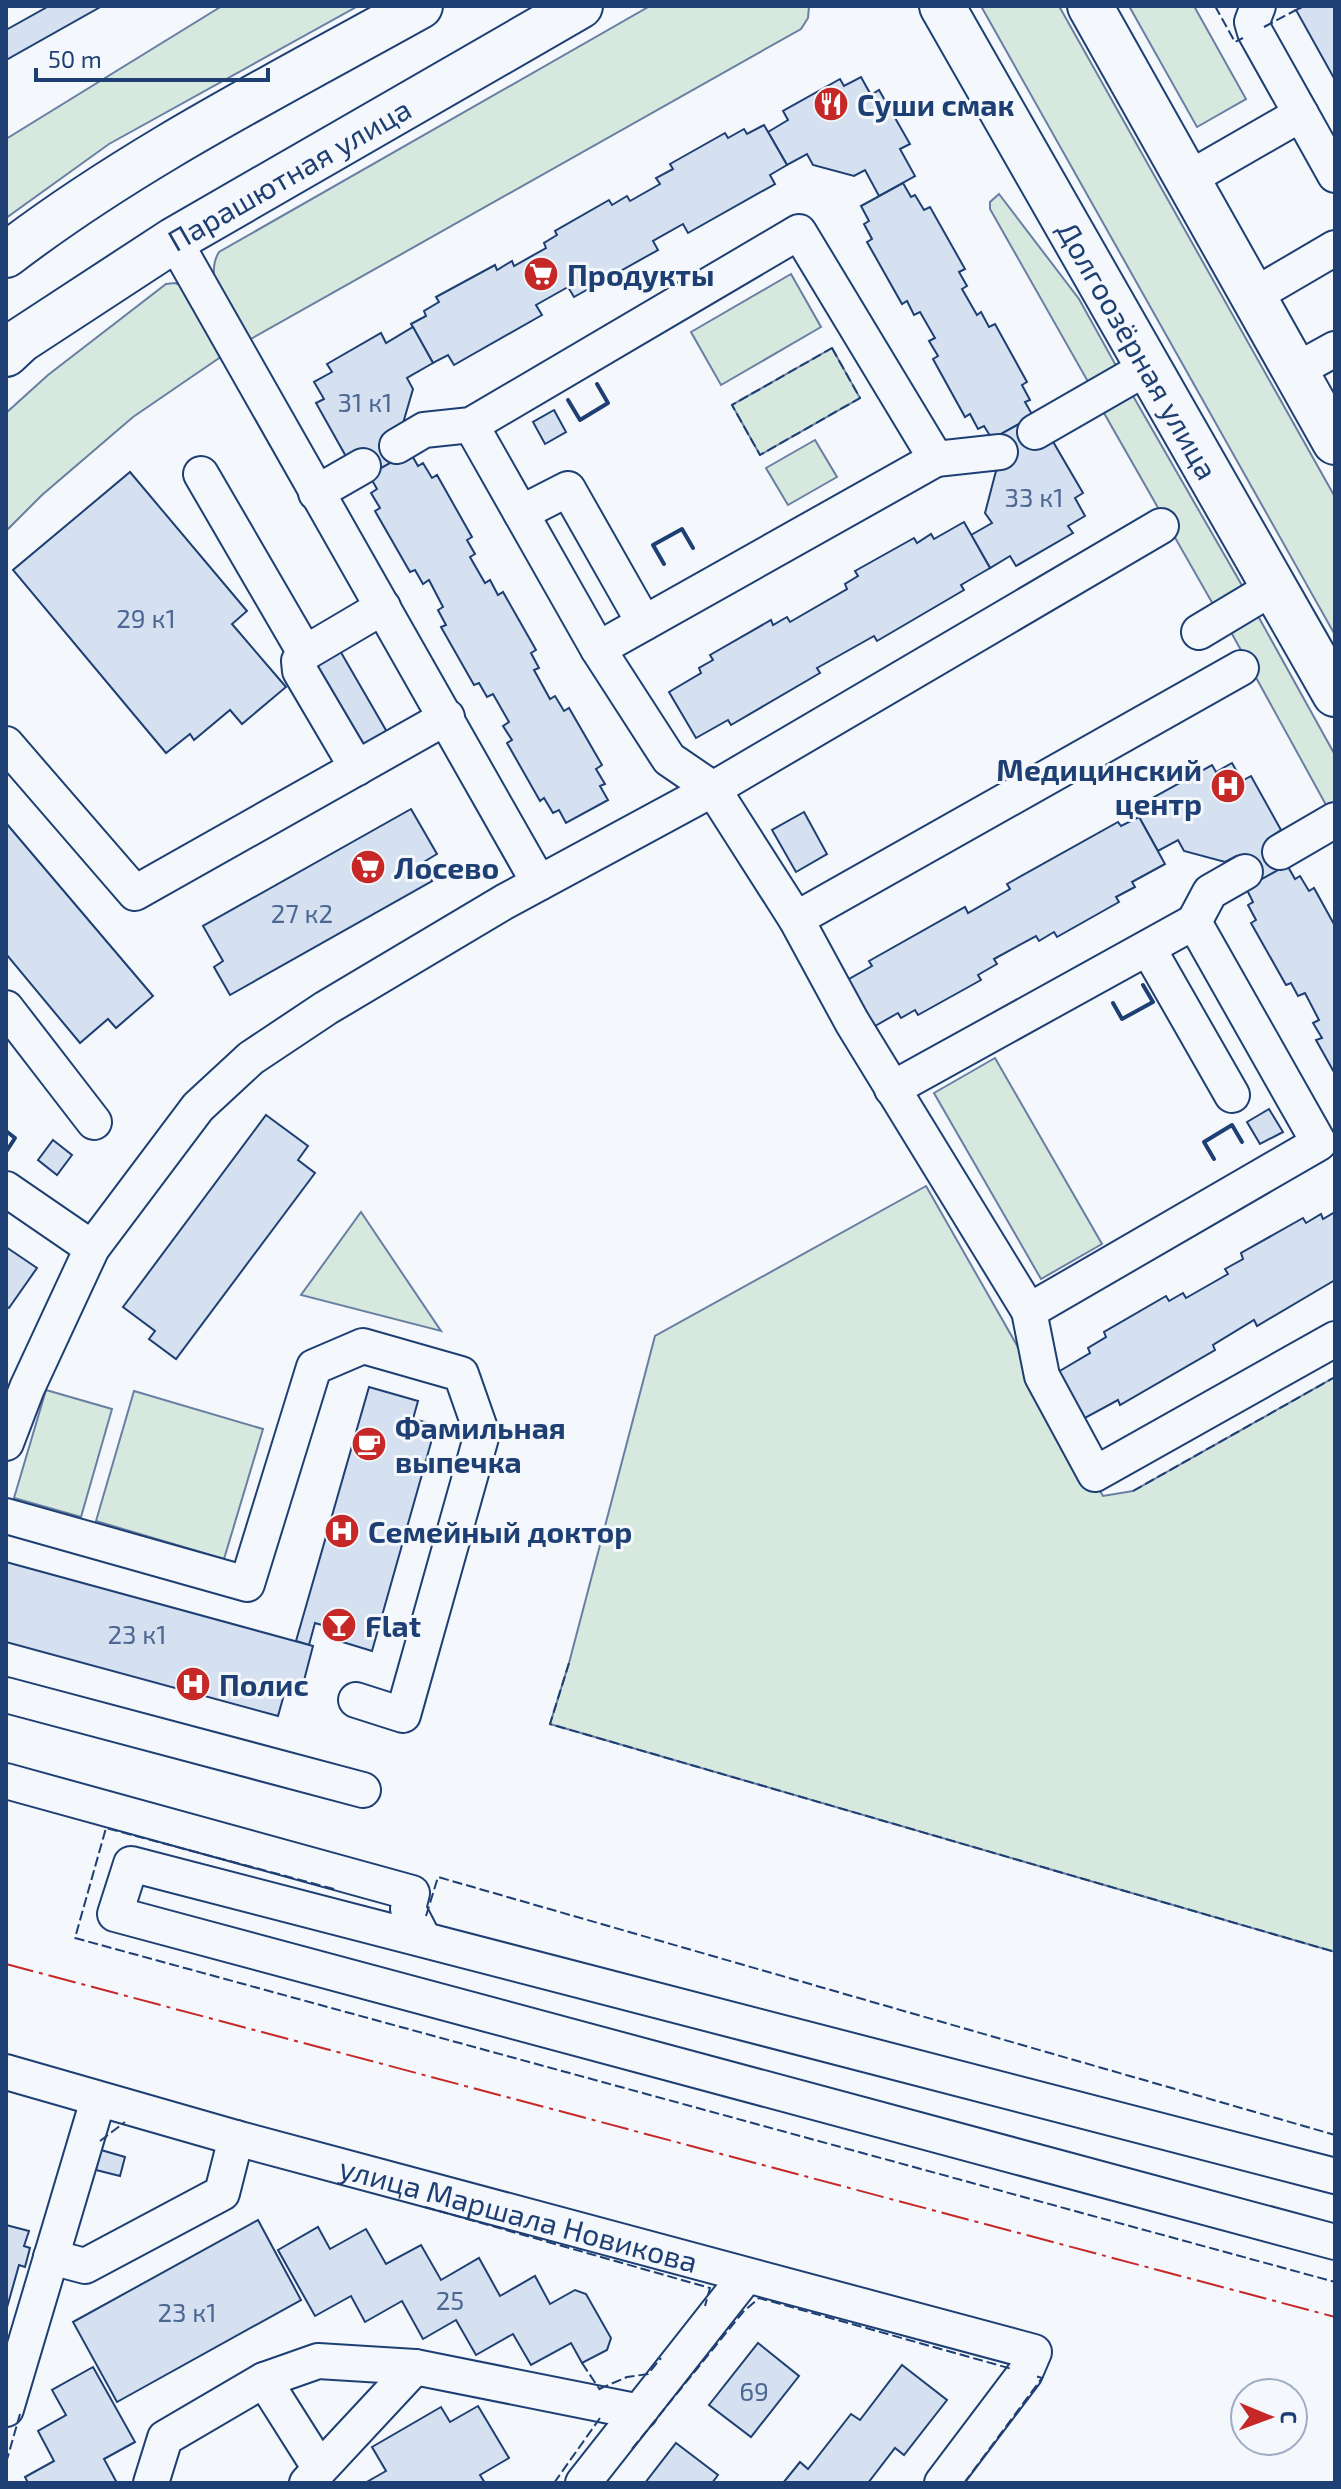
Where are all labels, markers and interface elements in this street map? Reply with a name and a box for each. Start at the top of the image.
scale bar [36,32,268,82]
text: 50 m [48,44,102,73]
restaurant icon: Суши смак [812,85,850,123]
place label: Суши смак [857,86,1014,123]
street label: Парашютная улица [161,90,417,258]
street label: Долгоозёрная улица [1050,214,1226,485]
supermarket icon: Продукты [522,255,560,293]
place label: Продукты [567,256,715,293]
house number: 31 к1 [338,386,392,417]
house number: 33 к1 [1005,481,1064,512]
house number: 29 к1 [116,602,176,633]
place label: Медицинский центр [996,751,1202,821]
hospital icon: Медицинский центр [1209,767,1247,805]
supermarket icon: Лосево [349,848,387,886]
place label: Лосево [394,849,499,885]
house number: 27 к2 [271,897,333,928]
place label: Фамильная выпечка [395,1409,566,1479]
cafe icon: Фамильная выпечка [350,1425,388,1463]
hospital icon: Семейный доктор [323,1512,361,1550]
place label: Семейный доктор [368,1513,632,1549]
bar icon: Flat [320,1606,358,1644]
place label: Flat [365,1607,421,1643]
house number: 23 к1 [107,1618,167,1649]
hospital icon: Полис [174,1665,212,1703]
place label: Полис [219,1666,309,1702]
street label: улица Маршала Новикова [335,2149,702,2279]
house number: 25 [436,2284,464,2315]
house number: 23 к1 [157,2296,217,2327]
house number: 69 [739,2375,769,2406]
north arrow [1229,2377,1309,2457]
text: С [1277,2411,1303,2424]

